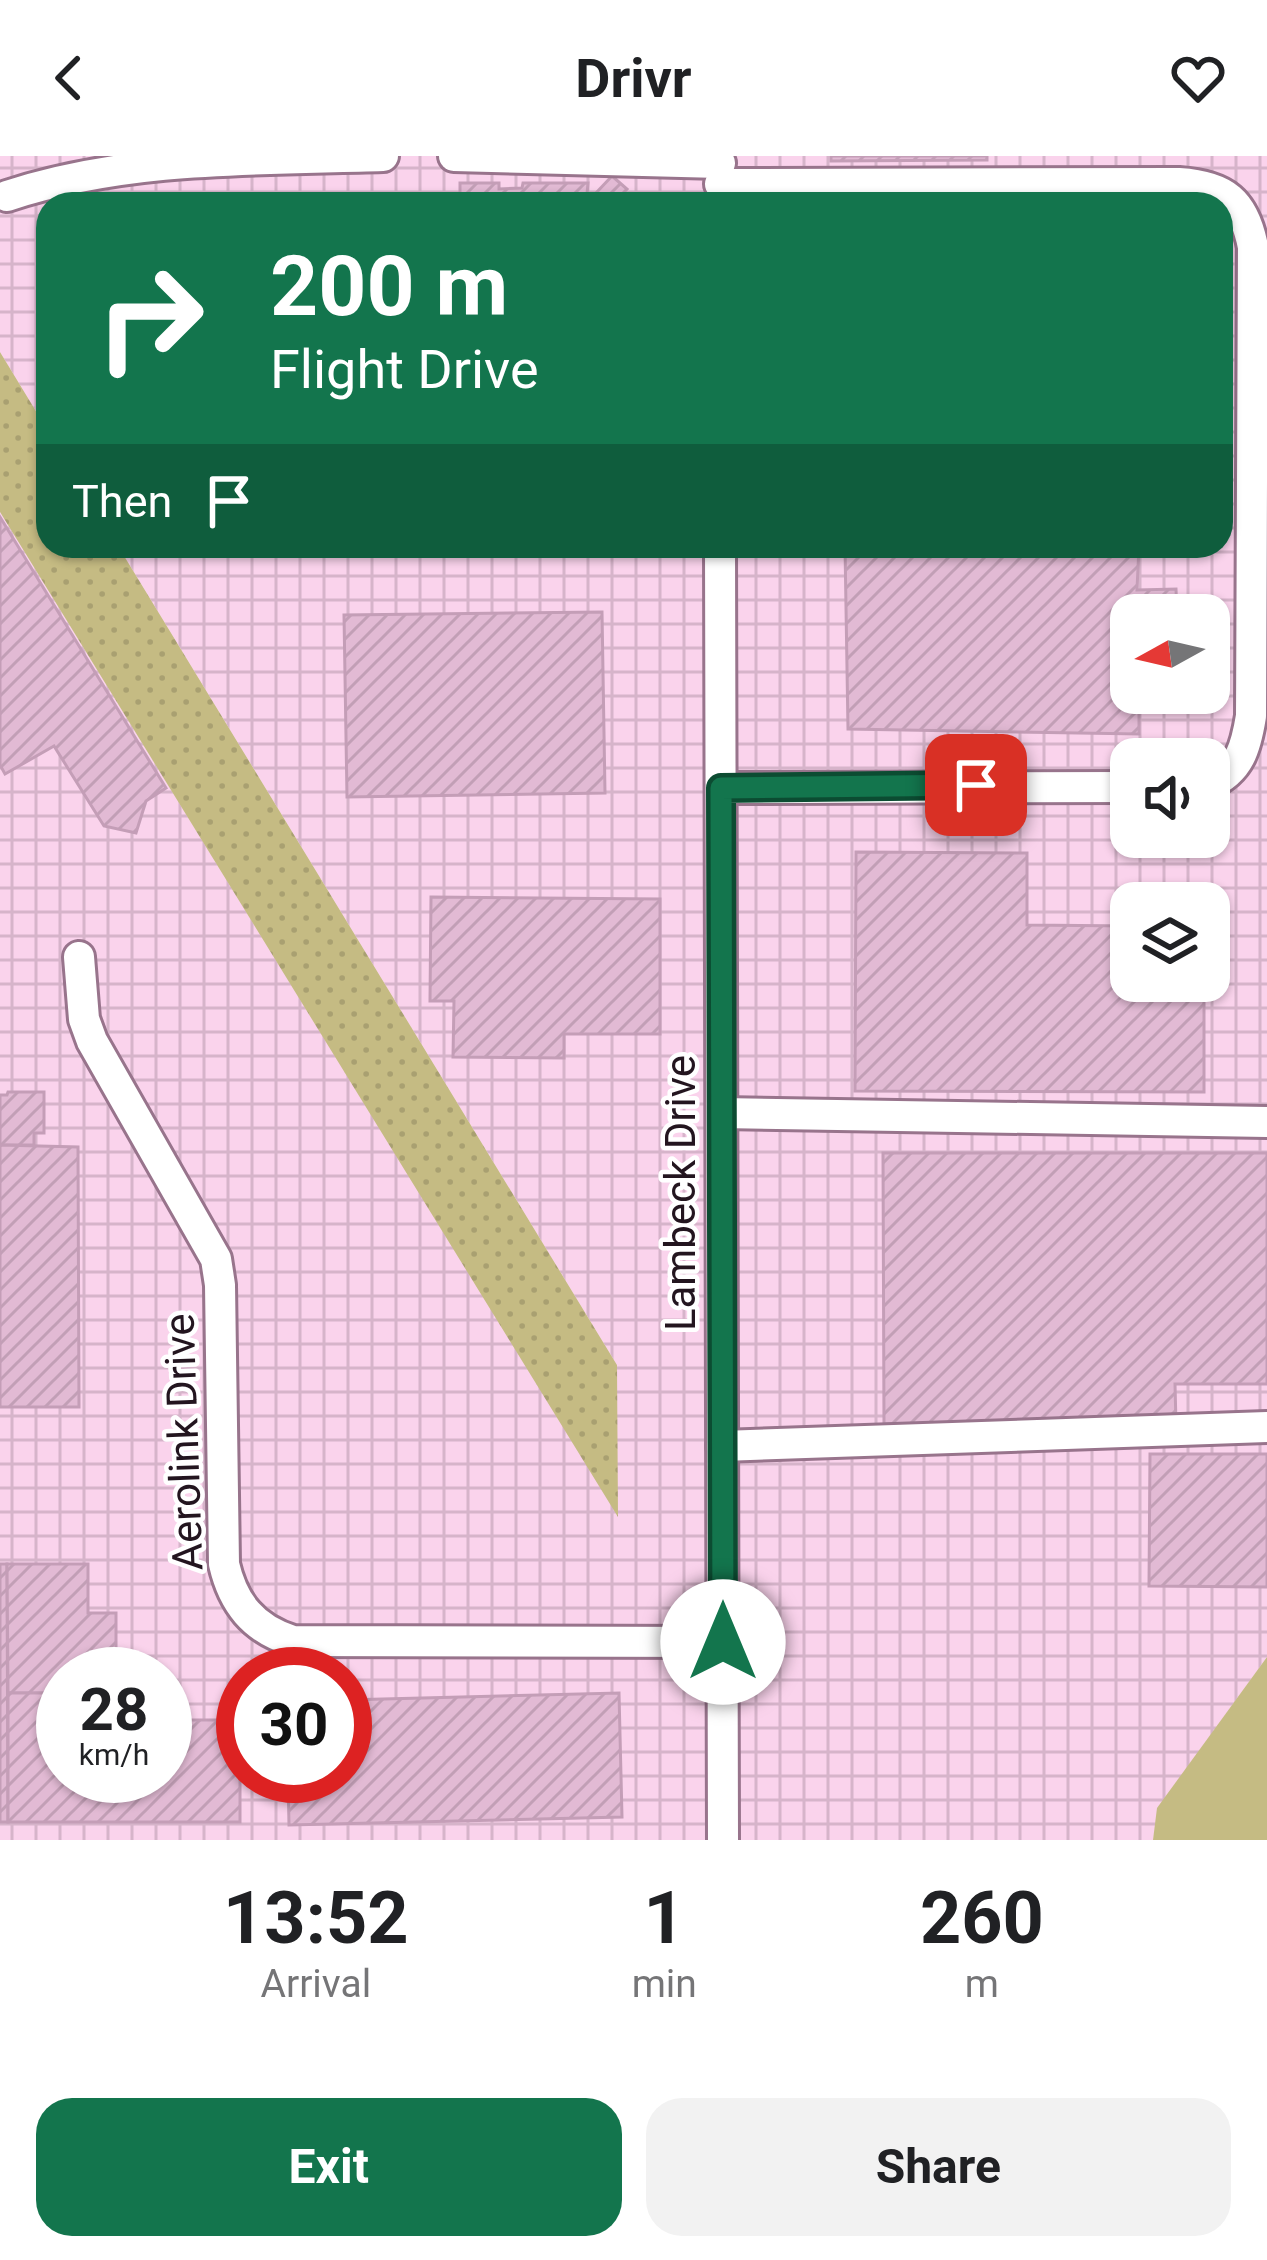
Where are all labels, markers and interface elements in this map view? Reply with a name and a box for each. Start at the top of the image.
icon: back [36,45,102,111]
icon: heart [1165,45,1231,111]
text: Drivr [575,47,692,110]
text: 200 m [270,237,508,336]
icon: right [72,240,228,396]
text: Flight Drive [270,338,539,401]
icon: arrive [196,468,262,534]
text: Then [72,475,172,528]
north arrow [1110,594,1230,714]
map controls [1110,594,1230,1002]
pin [925,734,1027,836]
button: sound [1110,738,1230,858]
icon: arrive [943,752,1009,818]
button: layers [1110,882,1230,1002]
street label: Lambeck Drive [656,1055,705,1331]
street label: Aerolink Drive [155,1313,212,1571]
position arrow [660,1579,786,1705]
speed limit sign: 30 [216,1647,372,1803]
text: 28 [80,1674,148,1745]
text: km/h [79,1737,149,1772]
text: 13:52 [223,1876,409,1961]
text: 1 [644,1876,685,1961]
text: 260 [920,1876,1044,1961]
text: Arrival [260,1961,371,2007]
text: min [632,1961,697,2007]
text: m [965,1961,999,2007]
button: Exit [36,2098,622,2236]
button: Share [646,2098,1231,2236]

